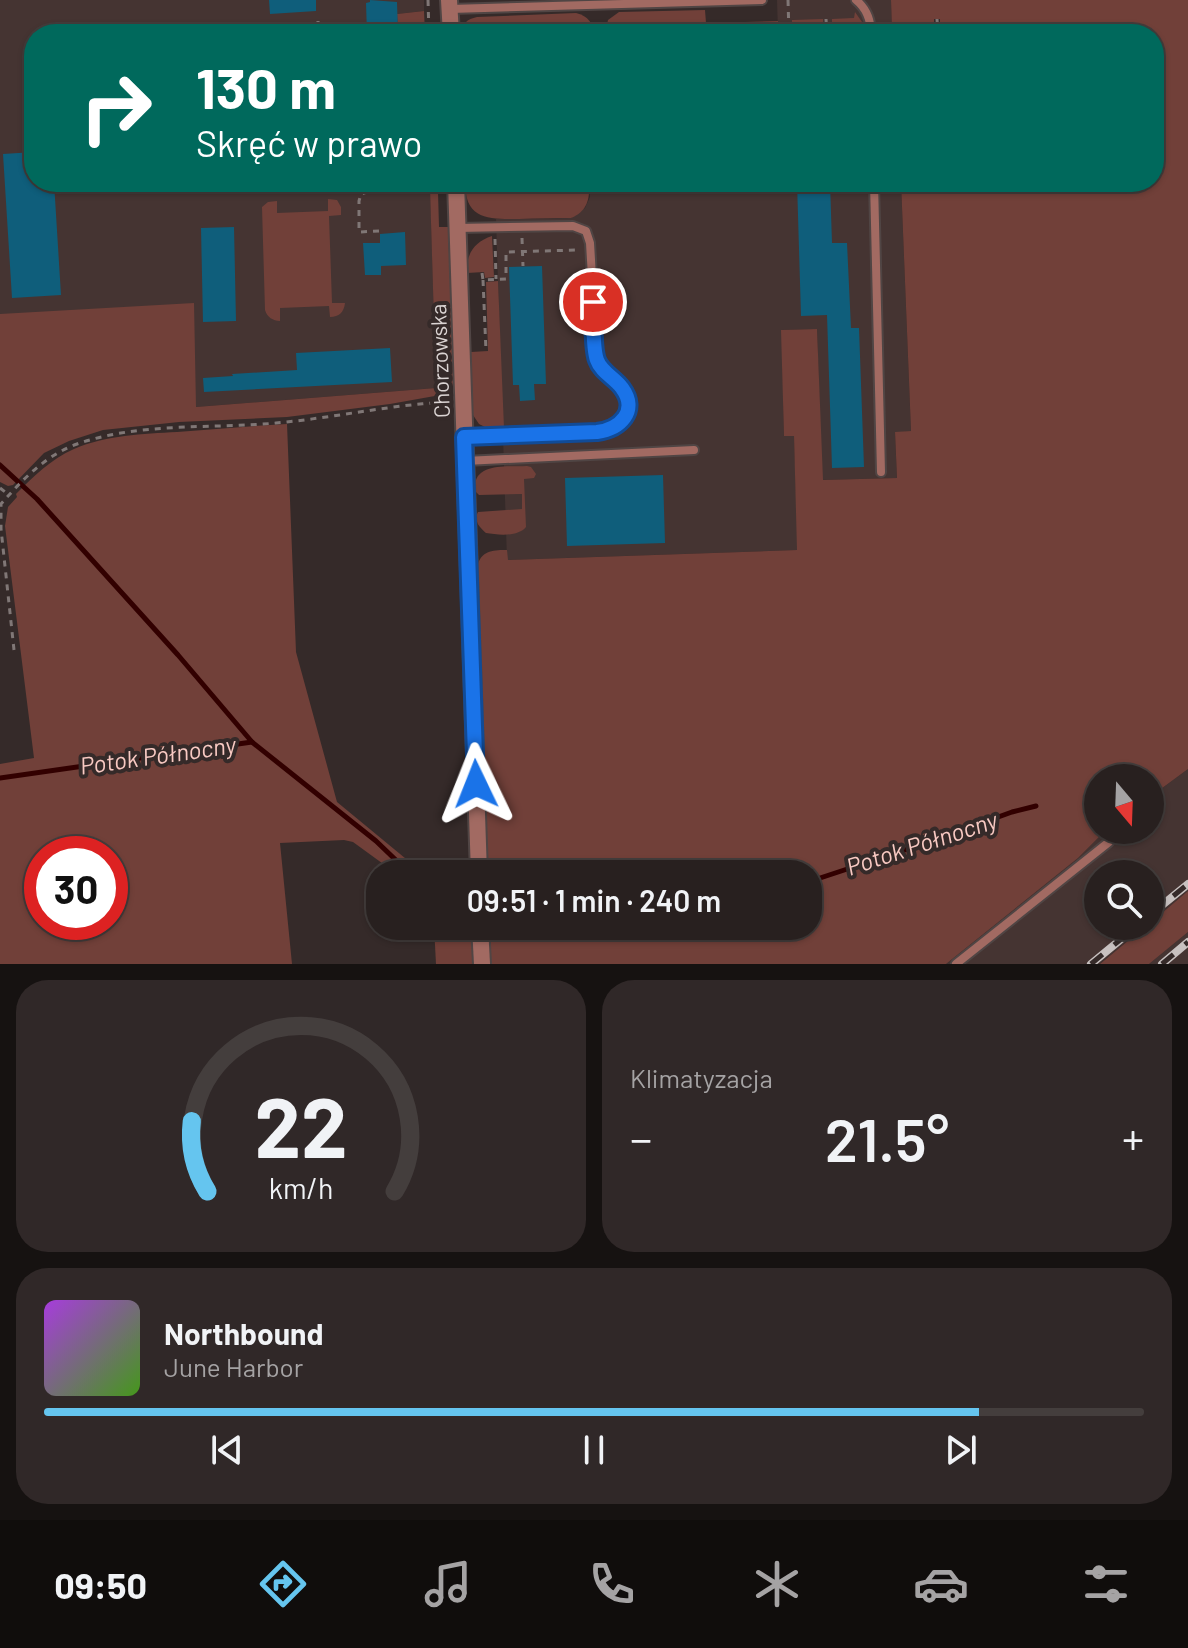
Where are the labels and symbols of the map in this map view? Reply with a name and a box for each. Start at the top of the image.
pin [559,268,627,336]
street label: Chorzowska [424,303,454,419]
water label: Potok Północny [78,729,239,780]
position arrow [434,742,518,826]
north arrow [1084,764,1164,844]
water label: Potok Północny [842,804,1002,881]
speed limit sign: 30 [24,836,128,940]

